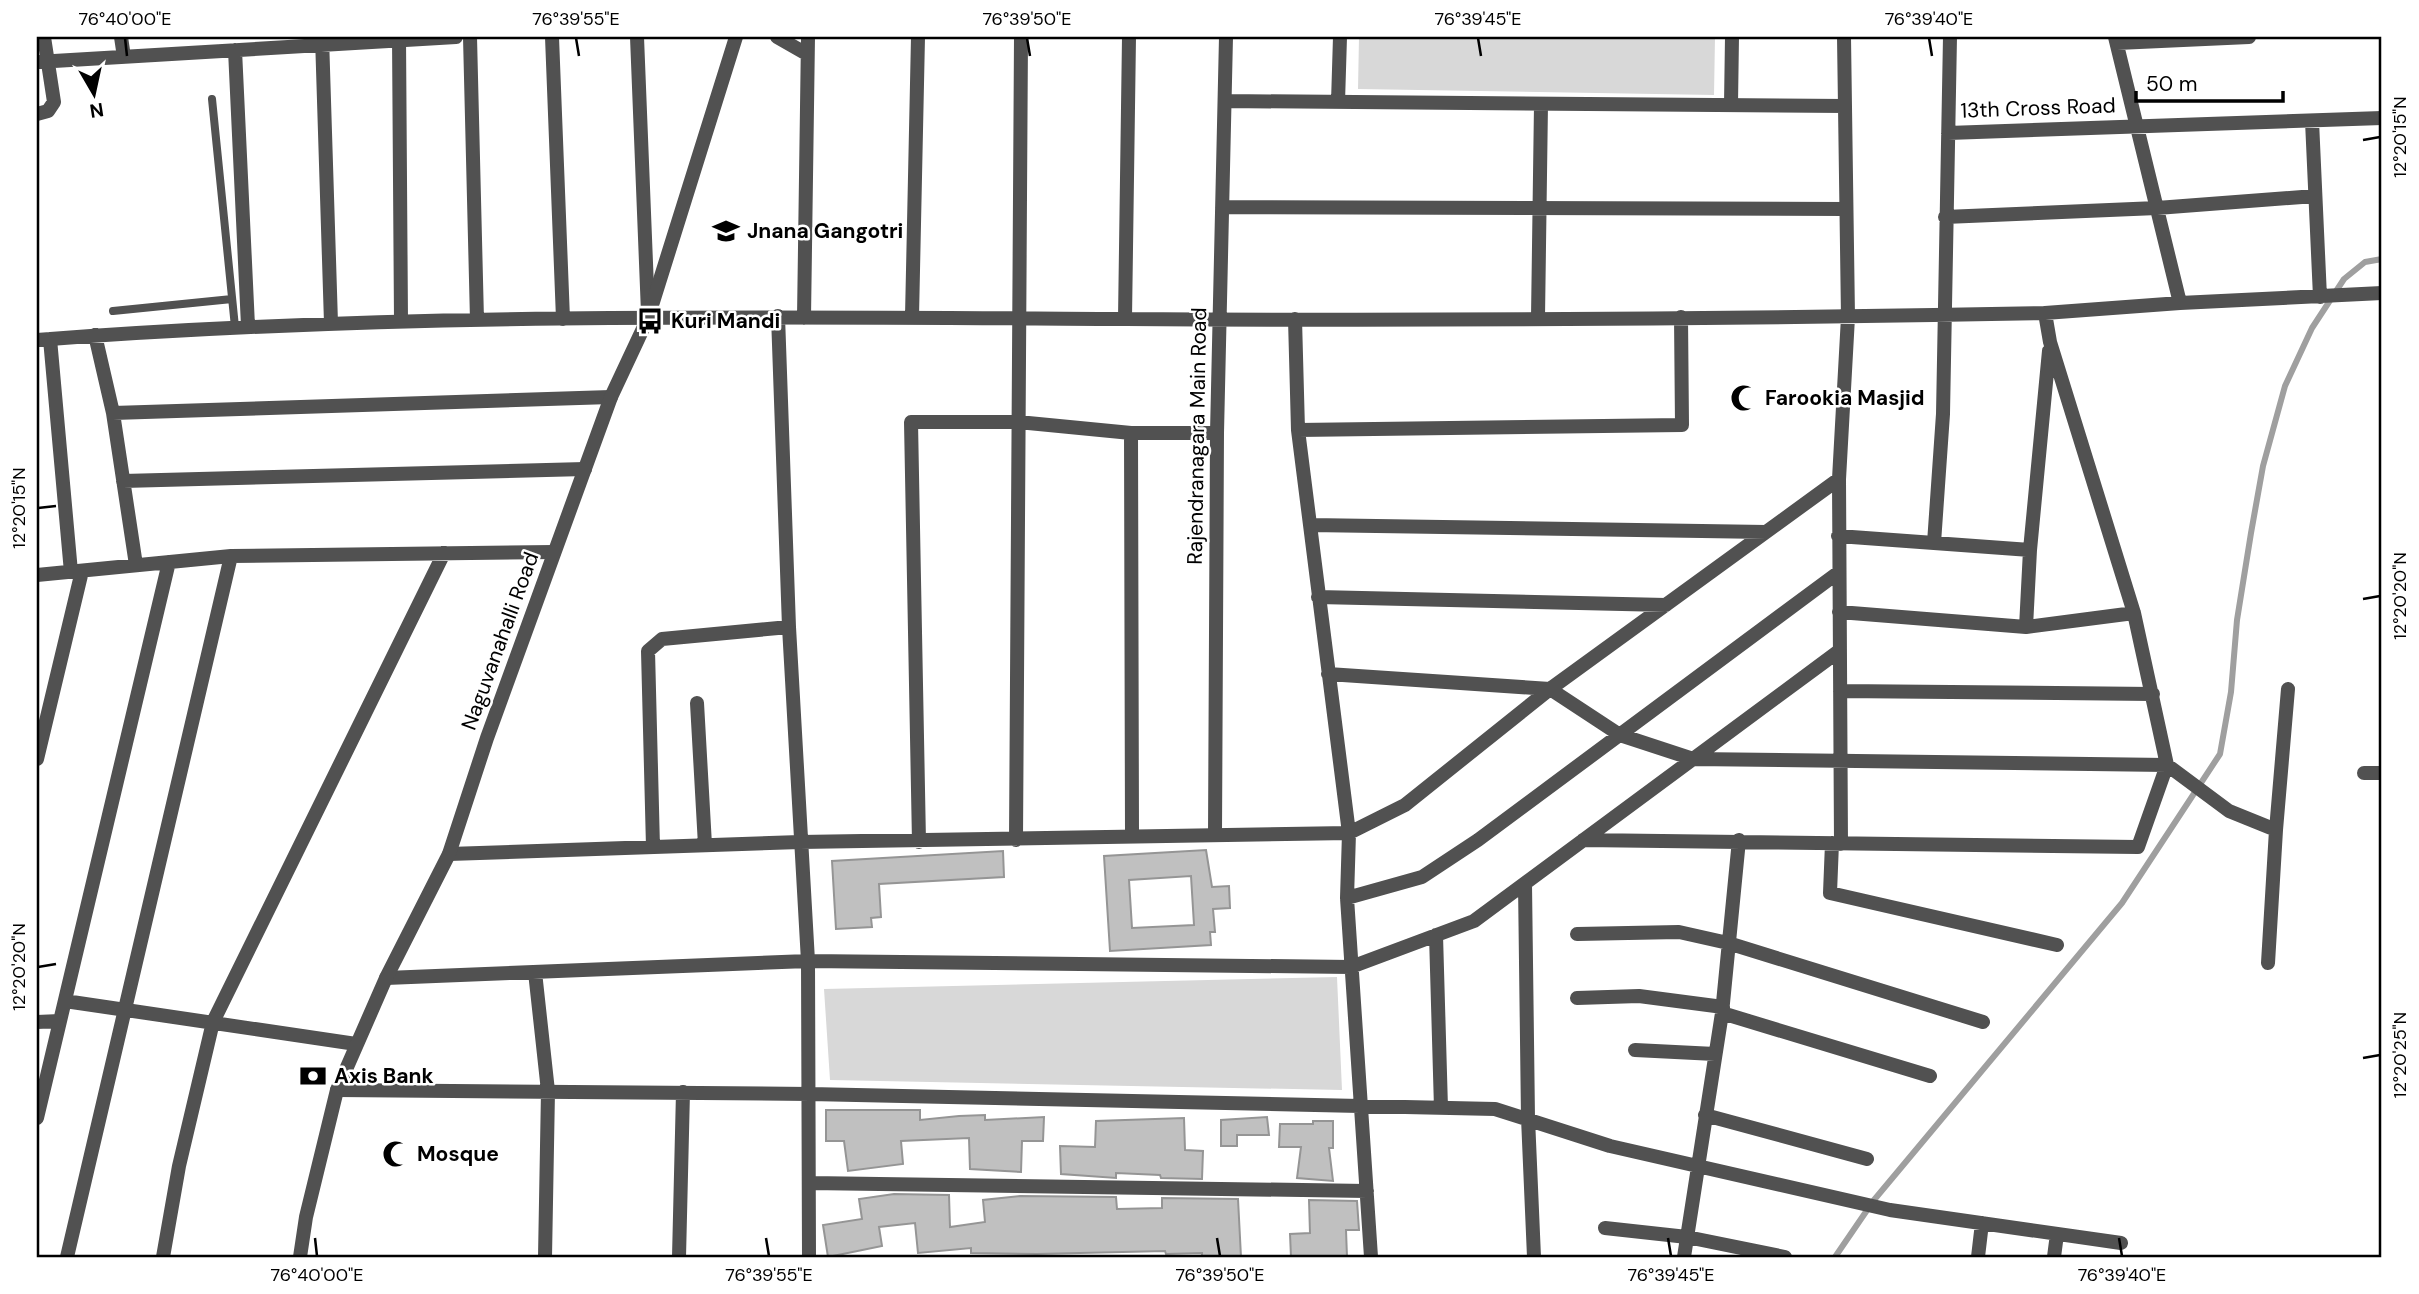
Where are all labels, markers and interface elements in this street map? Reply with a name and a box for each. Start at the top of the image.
text: 76°40'00"E [79,7,171,31]
text: 76°39'55"E [532,7,620,31]
text: 76°39'50"E [982,7,1072,31]
text: 76°39'45"E [1435,7,1521,31]
text: 76°39'40"E [1885,7,1973,31]
north arrow [60,60,130,130]
scale bar [2136,60,2282,104]
text: 50 m [2146,70,2197,98]
street label: 13th Cross Road [1960,91,2116,125]
text: 12°20'15"N [2388,96,2412,178]
text: N [88,97,105,124]
school or university icon: Jnana Gangotri [711,216,741,246]
place label: Jnana Gangotri [747,217,903,245]
bus stop icon: Kuri Mandi [635,306,665,336]
place label: Kuri Mandi [671,307,780,335]
street label: Rajendranagara Main Road [1181,307,1213,565]
mosque icon: Farookia Masjid [1729,383,1759,413]
place label: Farookia Masjid [1765,384,1925,412]
text: 12°20'15"N [7,467,31,549]
street label: Naguvanahalli Road [455,548,545,734]
text: 12°20'20"N [2388,552,2412,640]
text: 12°20'20"N [7,923,31,1011]
text: 12°20'25"N [2388,1012,2412,1098]
bank icon: Axis Bank [298,1061,328,1091]
place label: Axis Bank [334,1062,434,1090]
mosque icon: Mosque [381,1139,411,1169]
place label: Mosque [417,1140,499,1168]
text: 76°40'00"E [271,1263,363,1287]
text: 76°39'55"E [725,1263,813,1287]
text: 76°39'50"E [1175,1263,1265,1287]
text: 76°39'45"E [1628,1263,1714,1287]
text: 76°39'40"E [2078,1263,2166,1287]

